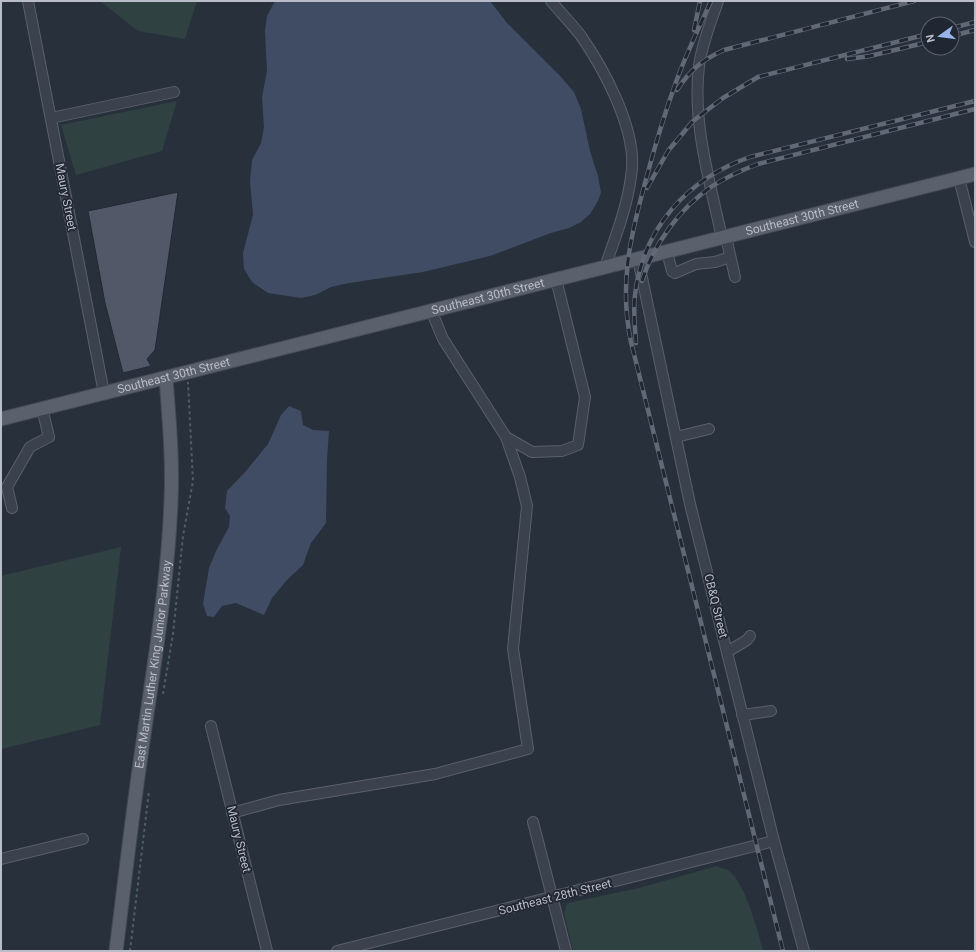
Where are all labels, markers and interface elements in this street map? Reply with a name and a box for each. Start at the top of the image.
north arrow [920,16,960,56]
text: N [923,33,938,44]
street label: Maury Street [53,162,79,232]
street label: Southeast 30th Street [744,197,860,238]
street label: Southeast 30th Street [430,276,546,317]
street label: Southeast 30th Street [116,355,232,397]
street label: East Martin Luther King Junior Parkway [132,559,174,770]
street label: CB&Q Street [701,572,731,640]
street label: Maury Street [224,804,254,874]
street label: Southeast 28th Street [497,876,613,918]

